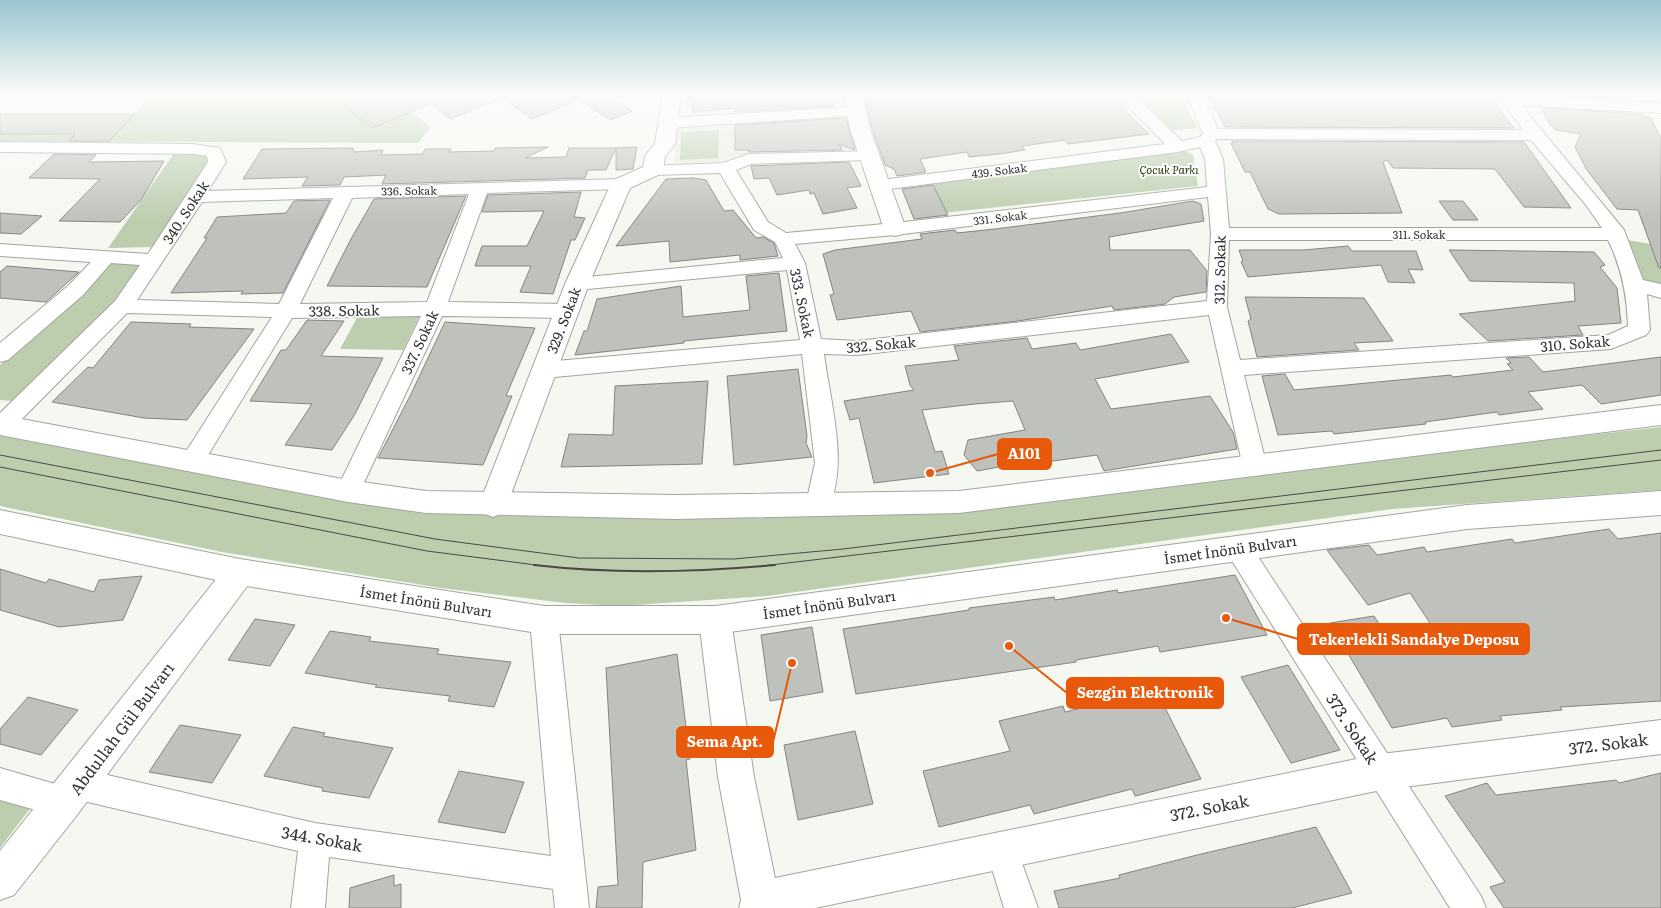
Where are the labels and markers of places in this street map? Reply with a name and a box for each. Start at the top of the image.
callout: A101 [998,439,1051,469]
callout: Tekerlekli Sandalye Deposu [1298,624,1529,654]
callout: Sezgin Elektronik [1067,678,1223,708]
callout: Sema Apt. [677,727,773,757]

